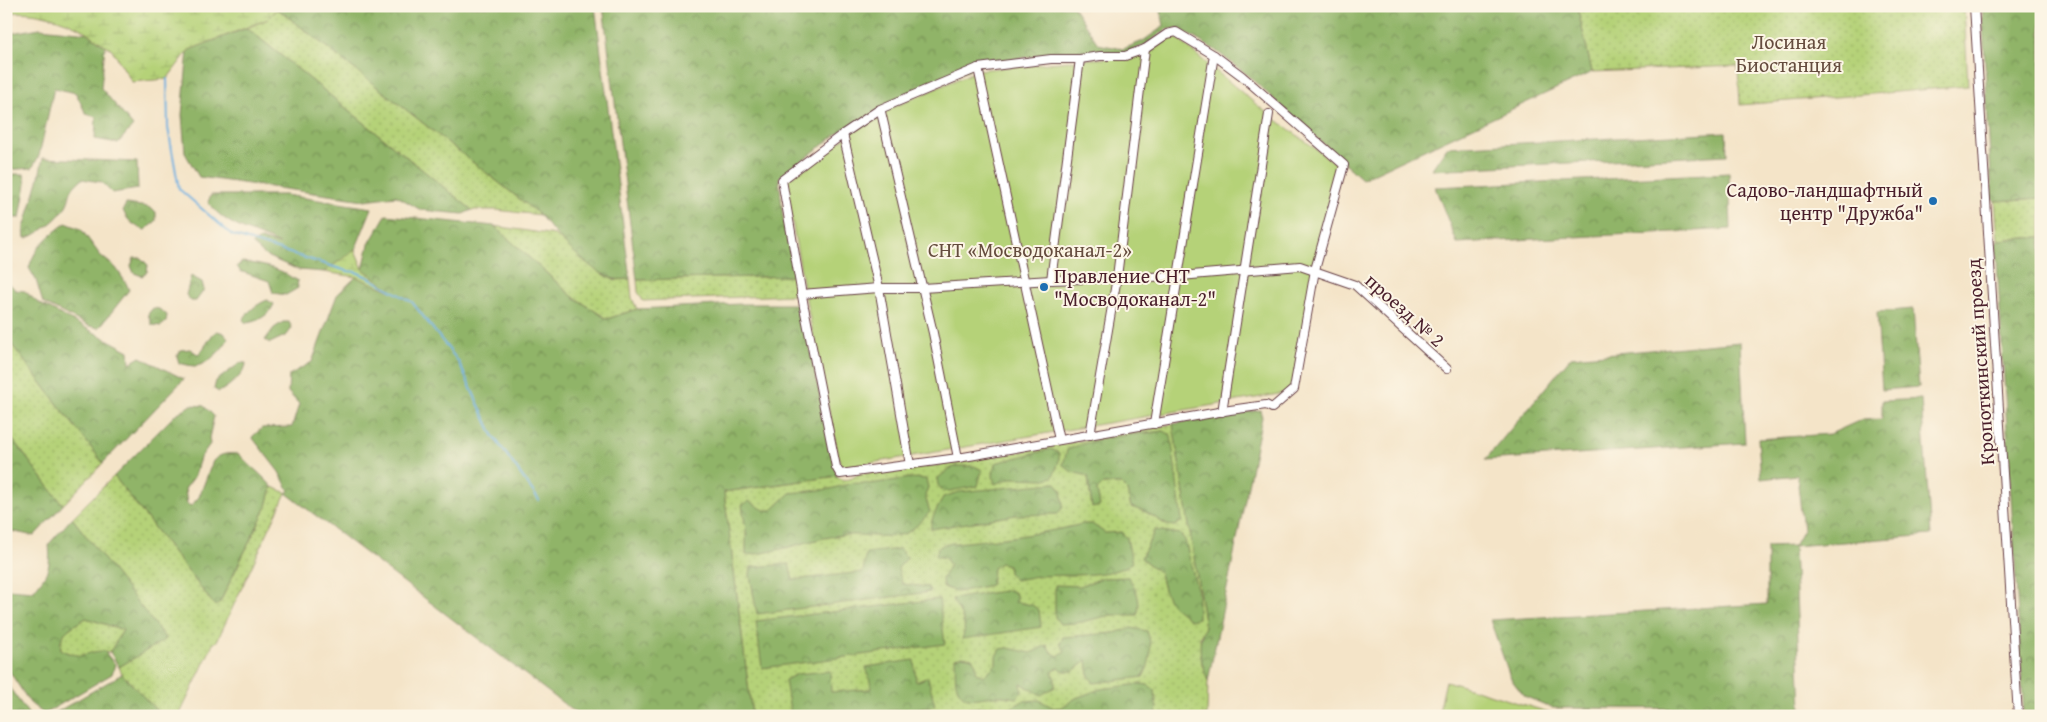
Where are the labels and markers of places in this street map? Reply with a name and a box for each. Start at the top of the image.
place label: Садово-ландшафтный центр "Дружба" [1726,175,1923,227]
marker: Садово-ландшафтный центр "Дружба" [1927,195,1939,207]
place label: Правление СНТ "Мосводоканал-2" [1054,261,1216,313]
marker: Правление СНТ "Мосводоканал-2" [1038,281,1050,293]

